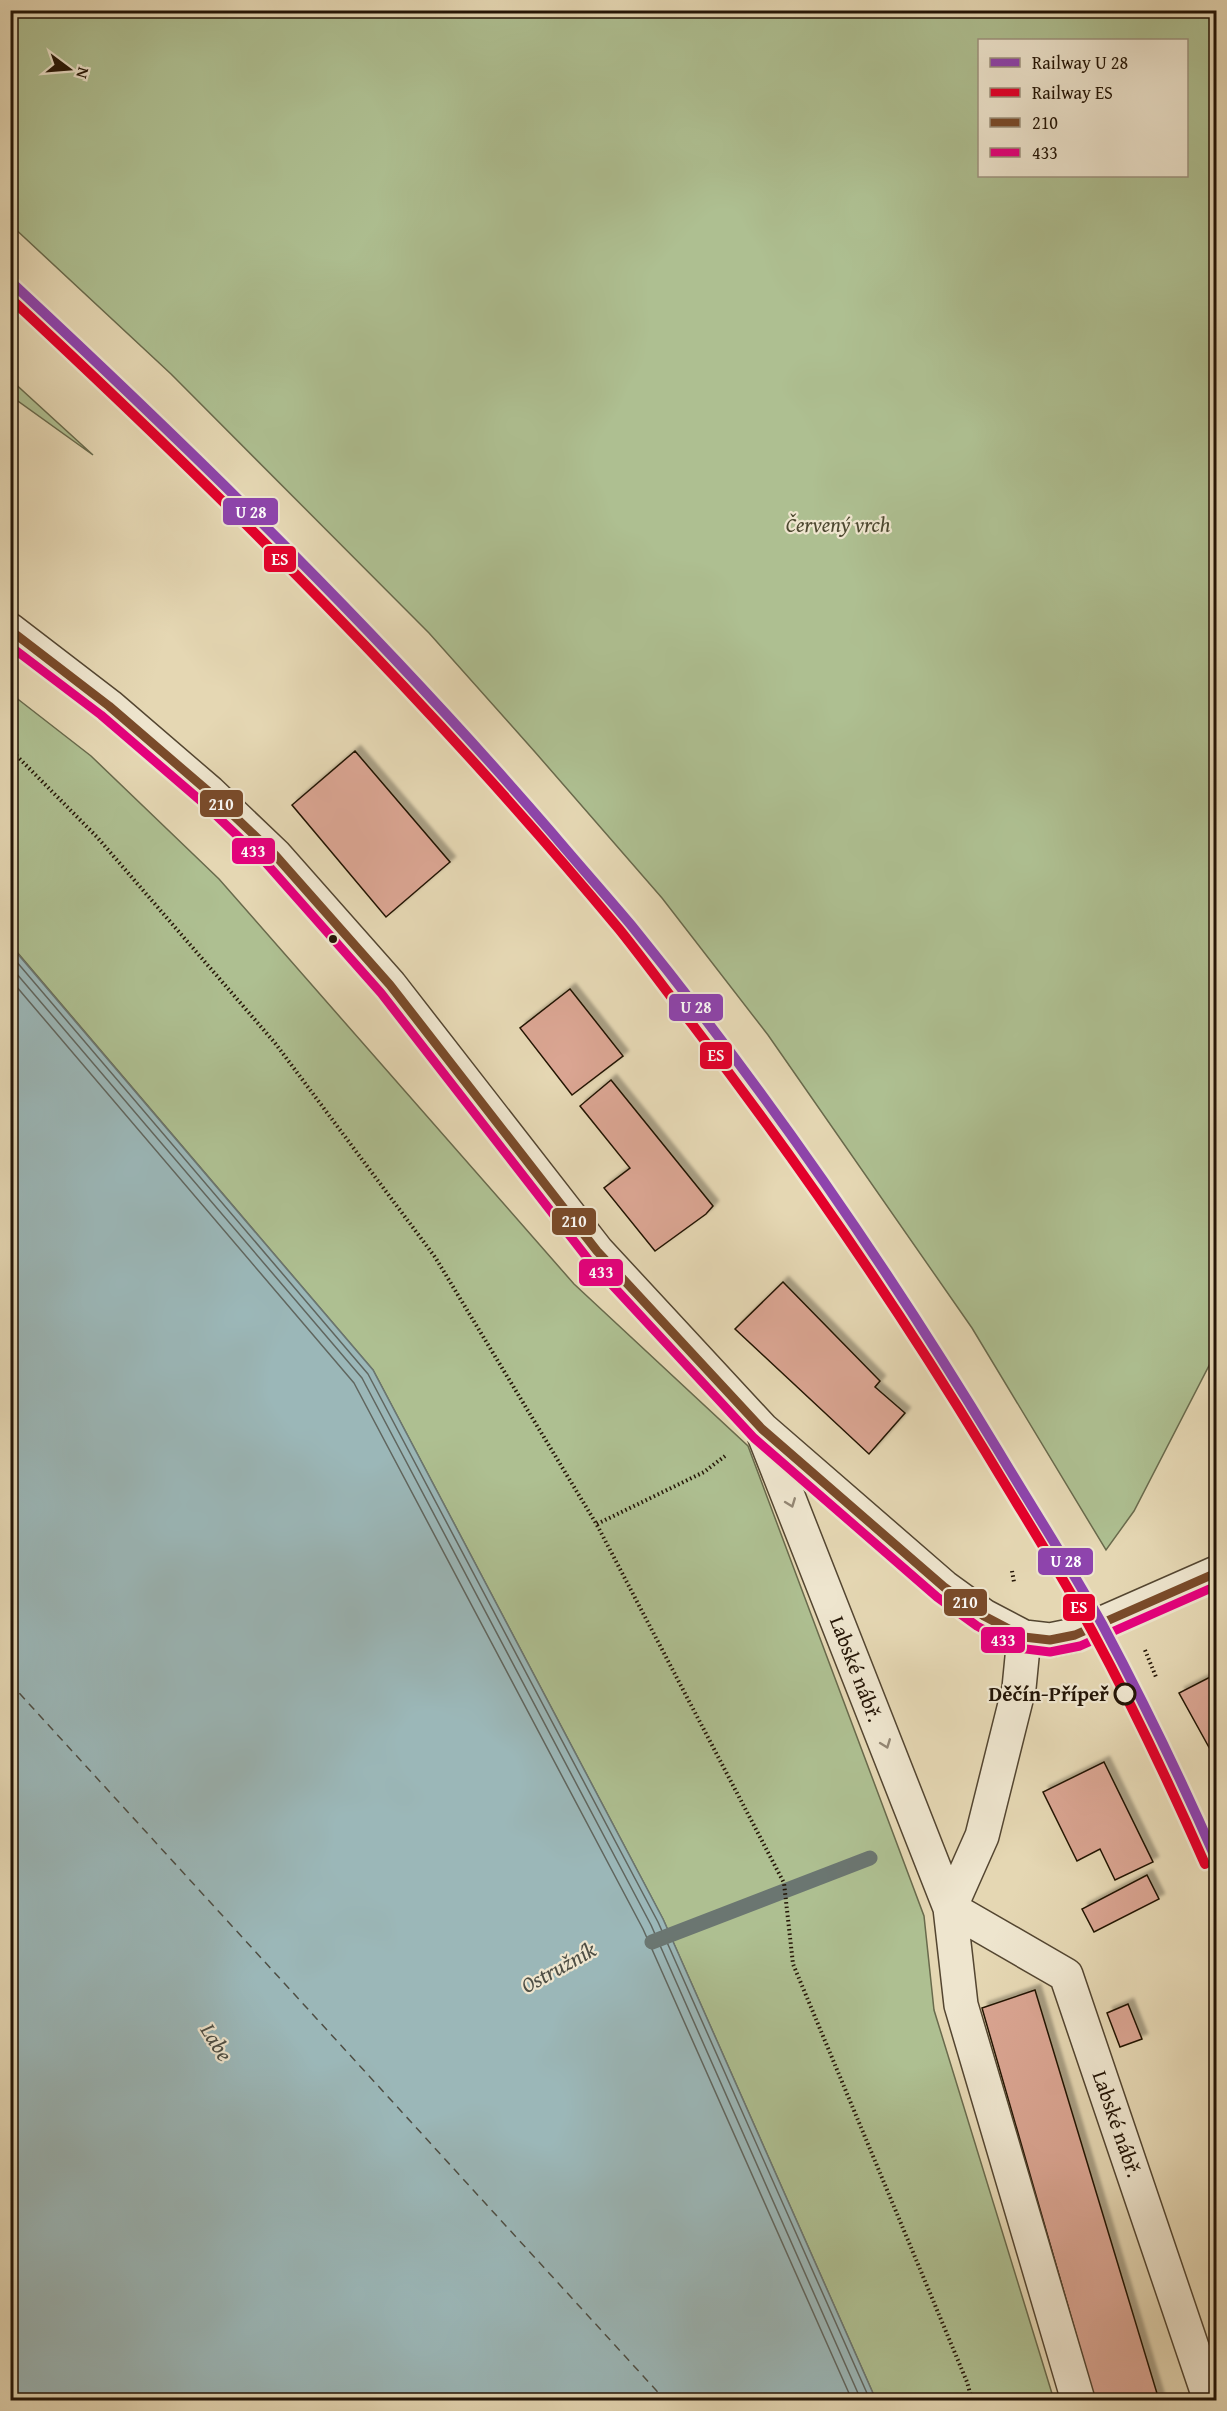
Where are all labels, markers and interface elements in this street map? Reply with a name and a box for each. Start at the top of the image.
north arrow [39,39,99,99]
legend [978,39,1188,177]
text: Railway U 28 [1032,49,1128,76]
text: N [70,65,96,82]
text: Railway ES [1032,79,1113,106]
text: 210 [1032,109,1058,136]
text: 433 [1032,139,1058,166]
line badge: U 28 [222,497,279,526]
text: U 28 [236,500,266,524]
park label: Červený vrch [786,509,891,540]
line badge: ES [263,545,297,573]
text: ES [272,547,288,571]
line badge: 210 [199,789,244,818]
text: 210 [209,792,233,816]
line badge: 433 [231,837,276,865]
text: 433 [241,839,265,863]
unlabelled marker [327,933,339,945]
line badge: U 28 [668,993,724,1022]
text: U 28 [681,995,711,1019]
line badge: ES [699,1041,733,1070]
text: ES [708,1043,724,1067]
line badge: 210 [551,1207,597,1236]
text: 210 [562,1209,586,1233]
line badge: 433 [578,1258,624,1287]
text: 433 [589,1260,613,1284]
one-way arrow [784,1497,796,1508]
line badge: U 28 [1037,1547,1094,1576]
text: U 28 [1051,1549,1081,1573]
line badge: 210 [943,1588,988,1617]
text: 210 [953,1590,977,1614]
line badge: ES [1062,1593,1096,1622]
text: ES [1071,1595,1087,1619]
street label: Labské nábř. [822,1612,891,1726]
line badge: 433 [980,1626,1026,1654]
text: 433 [991,1628,1015,1652]
place label: Děčín-Přípeř [989,1678,1109,1709]
marker: Děčín-Přípeř [1114,1683,1136,1705]
one-way arrow [878,1738,891,1748]
water label: Ostružník [515,1933,602,2001]
water label: Labe [192,2016,241,2067]
street label: Labské nábř. [1085,2066,1150,2181]

